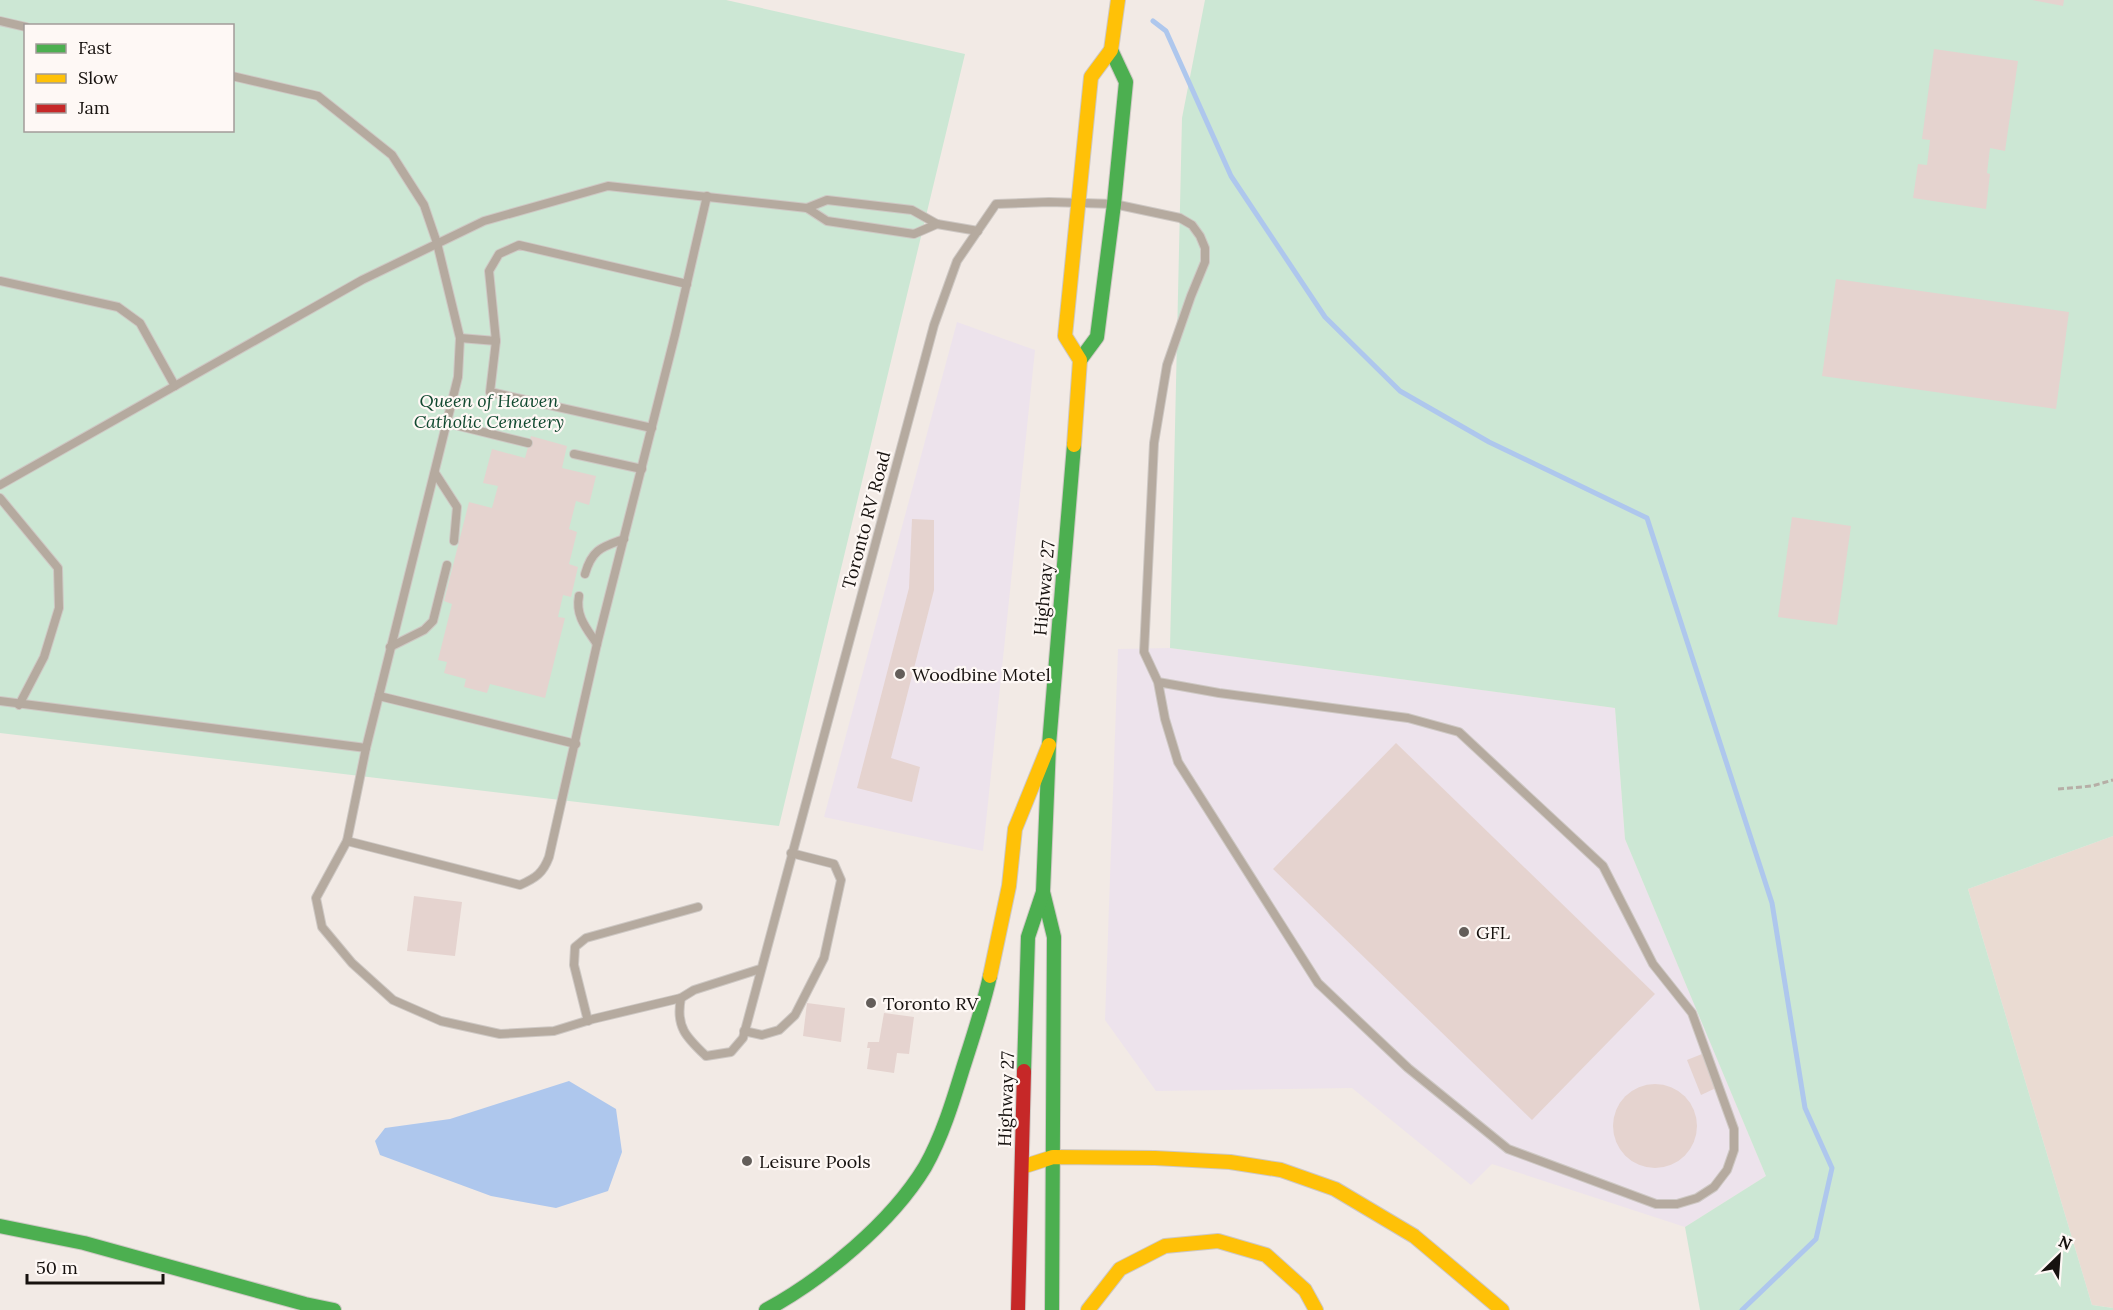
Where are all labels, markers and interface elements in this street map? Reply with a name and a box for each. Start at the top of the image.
legend [24,24,234,132]
text: Fast [78,36,112,59]
text: Slow [78,66,118,89]
text: Jam [77,96,110,119]
park label: Queen of Heaven Catholic Cemetery [414,389,564,433]
street label: Toronto RV Road [837,448,896,591]
street label: Highway 27 [1028,539,1060,637]
place label: Woodbine Motel [912,663,1051,686]
marker: Woodbine Motel [893,667,907,681]
place label: GFL [1476,921,1511,944]
marker: GFL [1457,925,1471,939]
place label: Toronto RV [883,992,980,1015]
marker: Toronto RV [864,996,878,1010]
street label: Highway 27 [993,1051,1019,1147]
place label: Leisure Pools [759,1150,870,1173]
marker: Leisure Pools [740,1154,754,1168]
north arrow [2029,1226,2089,1286]
text: N [2056,1231,2075,1254]
scale bar [27,1247,164,1285]
text: 50 m [36,1256,78,1279]

